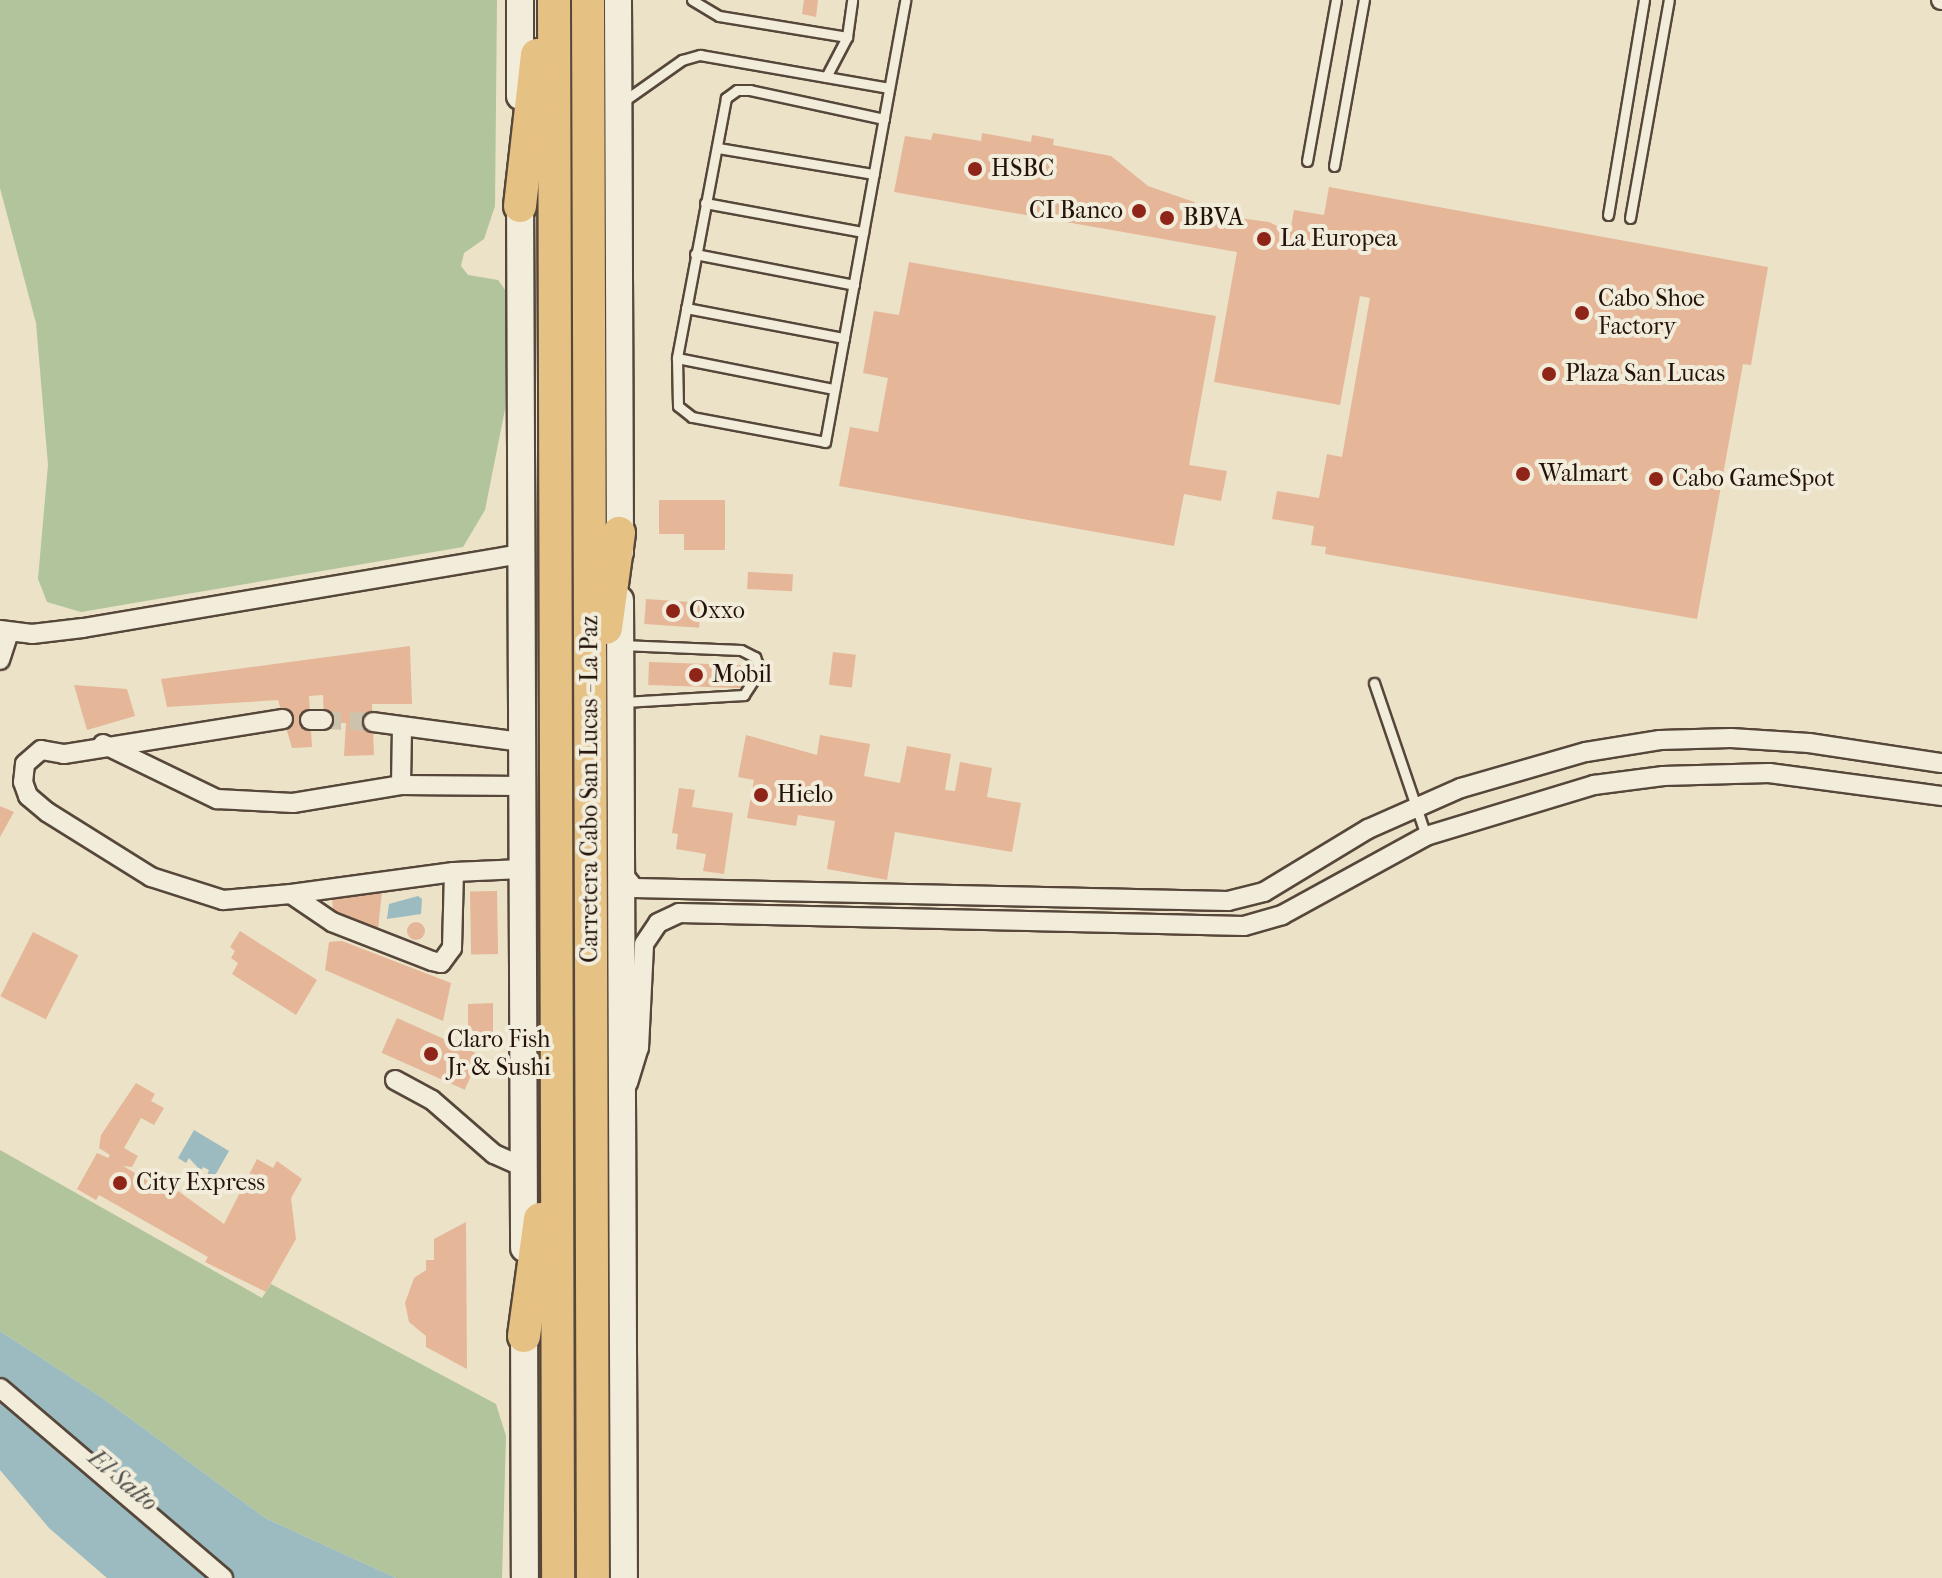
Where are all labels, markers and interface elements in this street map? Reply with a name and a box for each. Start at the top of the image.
place label: HSBC [991,155,1054,183]
marker: HSBC [966,160,984,178]
place label: CI Banco [1029,197,1123,225]
marker: CI Banco [1130,202,1148,220]
place label: BBVA [1183,204,1244,232]
marker: BBVA [1158,209,1176,227]
place label: La Europea [1280,225,1397,253]
marker: La Europea [1255,230,1273,248]
place label: Cabo Shoe Factory [1598,285,1705,341]
marker: Cabo Shoe Factory [1573,304,1591,322]
place label: Plaza San Lucas [1565,360,1725,388]
marker: Plaza San Lucas [1540,365,1558,383]
place label: Walmart [1539,460,1629,488]
marker: Walmart [1514,465,1532,483]
place label: Cabo GameSpot [1672,465,1835,493]
marker: Cabo GameSpot [1647,470,1665,488]
place label: Oxxo [689,597,745,625]
marker: Oxxo [664,602,682,620]
street label: Carretera Cabo San Lucas - La Paz [576,615,604,963]
place label: Mobil [712,661,772,689]
marker: Mobil [687,666,705,684]
place label: Hielo [777,781,833,809]
marker: Hielo [752,786,770,804]
place label: Claro Fish Jr & Sushi [447,1026,551,1082]
marker: Claro Fish Jr & Sushi [422,1045,440,1063]
place label: City Express [136,1169,265,1197]
marker: City Express [111,1174,129,1192]
water label: El Salto [82,1442,164,1518]

